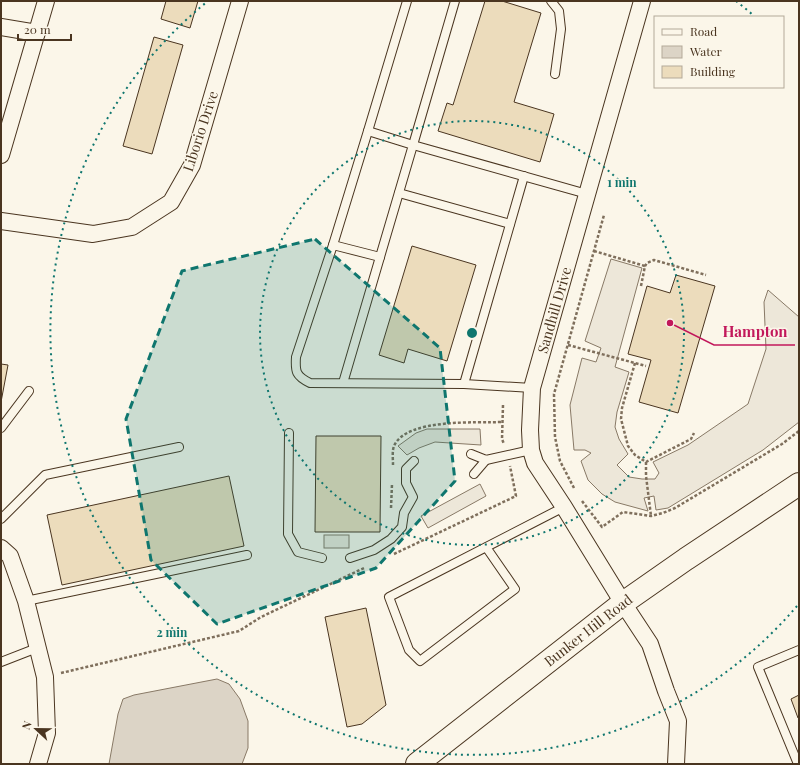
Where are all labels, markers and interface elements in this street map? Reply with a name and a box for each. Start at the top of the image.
scale bar [18,16,71,42]
legend [654,16,784,88]
text: 20 m [24,21,51,37]
text: Road [690,23,717,39]
text: Water [689,43,723,59]
text: Building [690,63,736,79]
street label: Liborio Drive [178,88,222,174]
text: 1 min [607,174,637,190]
street label: Sandhill Drive [533,265,575,355]
callout: Hampton [714,318,795,345]
text: Hampton [722,321,788,341]
centre of rings [465,326,479,340]
street label: Bunker Hill Road [540,590,636,670]
text: 2 min [157,624,188,640]
north arrow [16,709,56,749]
text: N [18,719,35,732]

